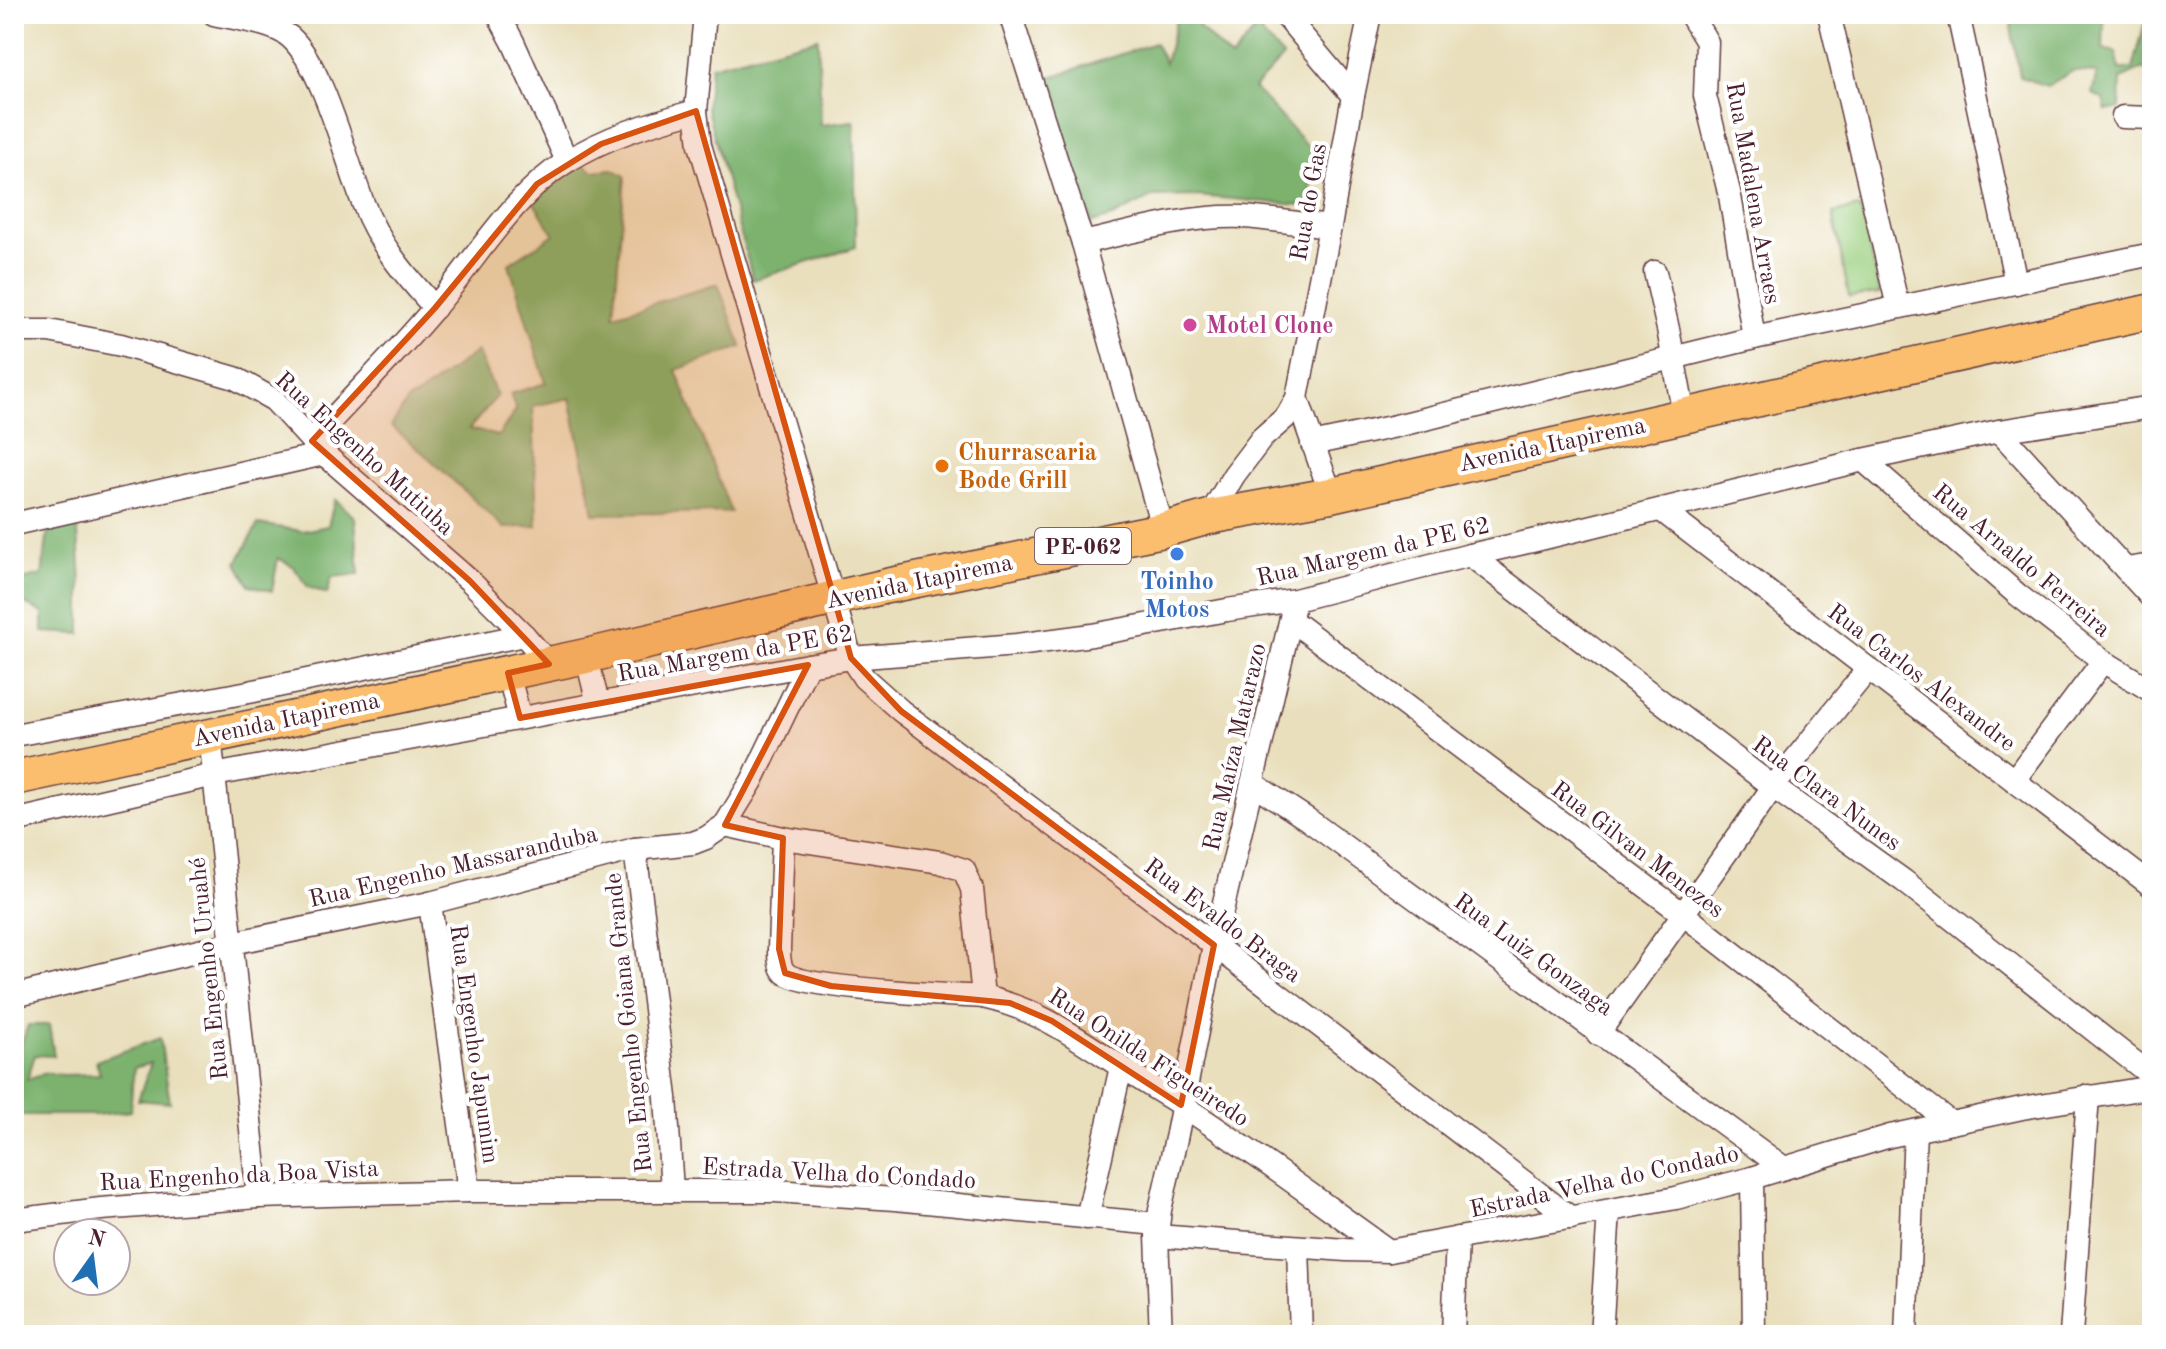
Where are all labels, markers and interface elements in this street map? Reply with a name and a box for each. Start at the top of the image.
street label: Rua Madalena Arraes [1721,80,1783,306]
street label: Rua do Gas [1288,142,1332,263]
place label: Motel Clone [1206,315,1334,339]
marker: Motel Clone [1181,316,1199,334]
street label: Rua Engenho Mutiuba [270,368,458,541]
street label: Avenida Itapirema [1457,414,1648,477]
place label: Churrascaria Bode Grill [958,442,1097,494]
marker: Churrascaria Bode Grill [933,457,951,475]
street label: Rua Arnaldo Ferreira [1927,480,2114,643]
street label: Rua Margem da PE 62 [1254,514,1492,591]
road number: PE-062 [1035,528,1131,564]
marker: Toinho Motos [1168,545,1186,563]
street label: Avenida Itapirema [824,551,1015,614]
place label: Toinho Motos [1140,571,1214,623]
street label: Rua Carlos Alexandre [1822,600,2019,757]
street label: Rua Margem da PE 62 [616,622,855,688]
street label: Rua Maíza Matarazo [1200,641,1272,854]
street label: Avenida Itapirema [191,689,382,752]
street label: Rua Clara Nunes [1747,733,1905,856]
street label: Rua Gilvan Menezes [1546,778,1728,923]
street label: Rua Engenho Massaranduba [307,823,600,913]
street label: Rua Evaldo Braga [1139,855,1305,988]
street label: Rua Engenho Uruahé [186,856,234,1081]
street label: Rua Engenho Goiana Grande [602,872,658,1174]
street label: Rua Luiz Gonzaga [1449,890,1617,1021]
street label: Rua Engenho Japumim [444,923,502,1165]
street label: Rua Onilda Figueiredo [1043,985,1252,1132]
street label: Estrada Velha do Condado [1468,1143,1741,1223]
street label: Estrada Velha do Condado [701,1156,977,1194]
street label: Rua Engenho da Boa Vista [99,1158,379,1196]
north arrow [52,1217,132,1297]
text: N [86,1227,107,1252]

